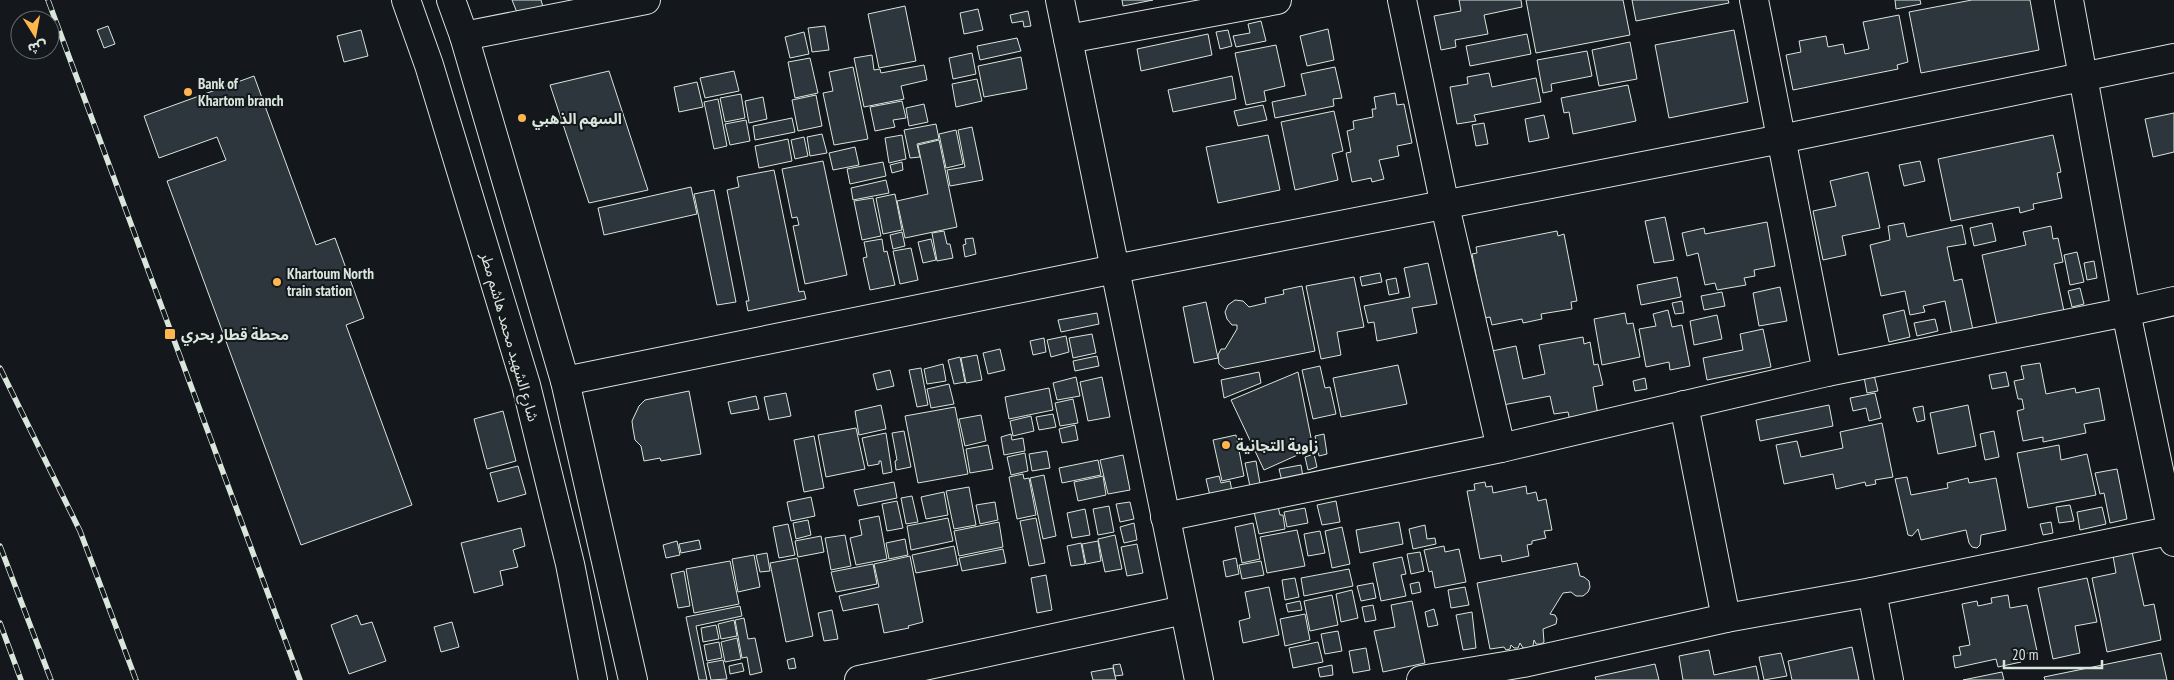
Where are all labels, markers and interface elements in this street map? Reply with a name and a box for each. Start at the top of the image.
north arrow [10,10,60,60]
text: ش [26,37,49,58]
place label: Bank of Khartom branch [198,74,284,110]
marker: Bank of Khartom branch [182,86,194,98]
place label: السهم الذهبي [532,109,622,130]
marker: السهم الذهبي [516,112,528,124]
street label: شارع الشهيد محمد هاشم مطر [474,249,543,425]
place label: Khartoum North train station [287,264,374,300]
marker: Khartoum North train station [271,276,283,288]
place label: محطة قطار بحري [181,325,289,346]
marker: محطة قطار بحري [163,327,177,341]
place label: زاوية التجانية [1236,436,1319,455]
marker: زاوية التجانية [1220,439,1232,451]
scale bar [2004,638,2102,670]
text: 20 m [2012,645,2038,664]

